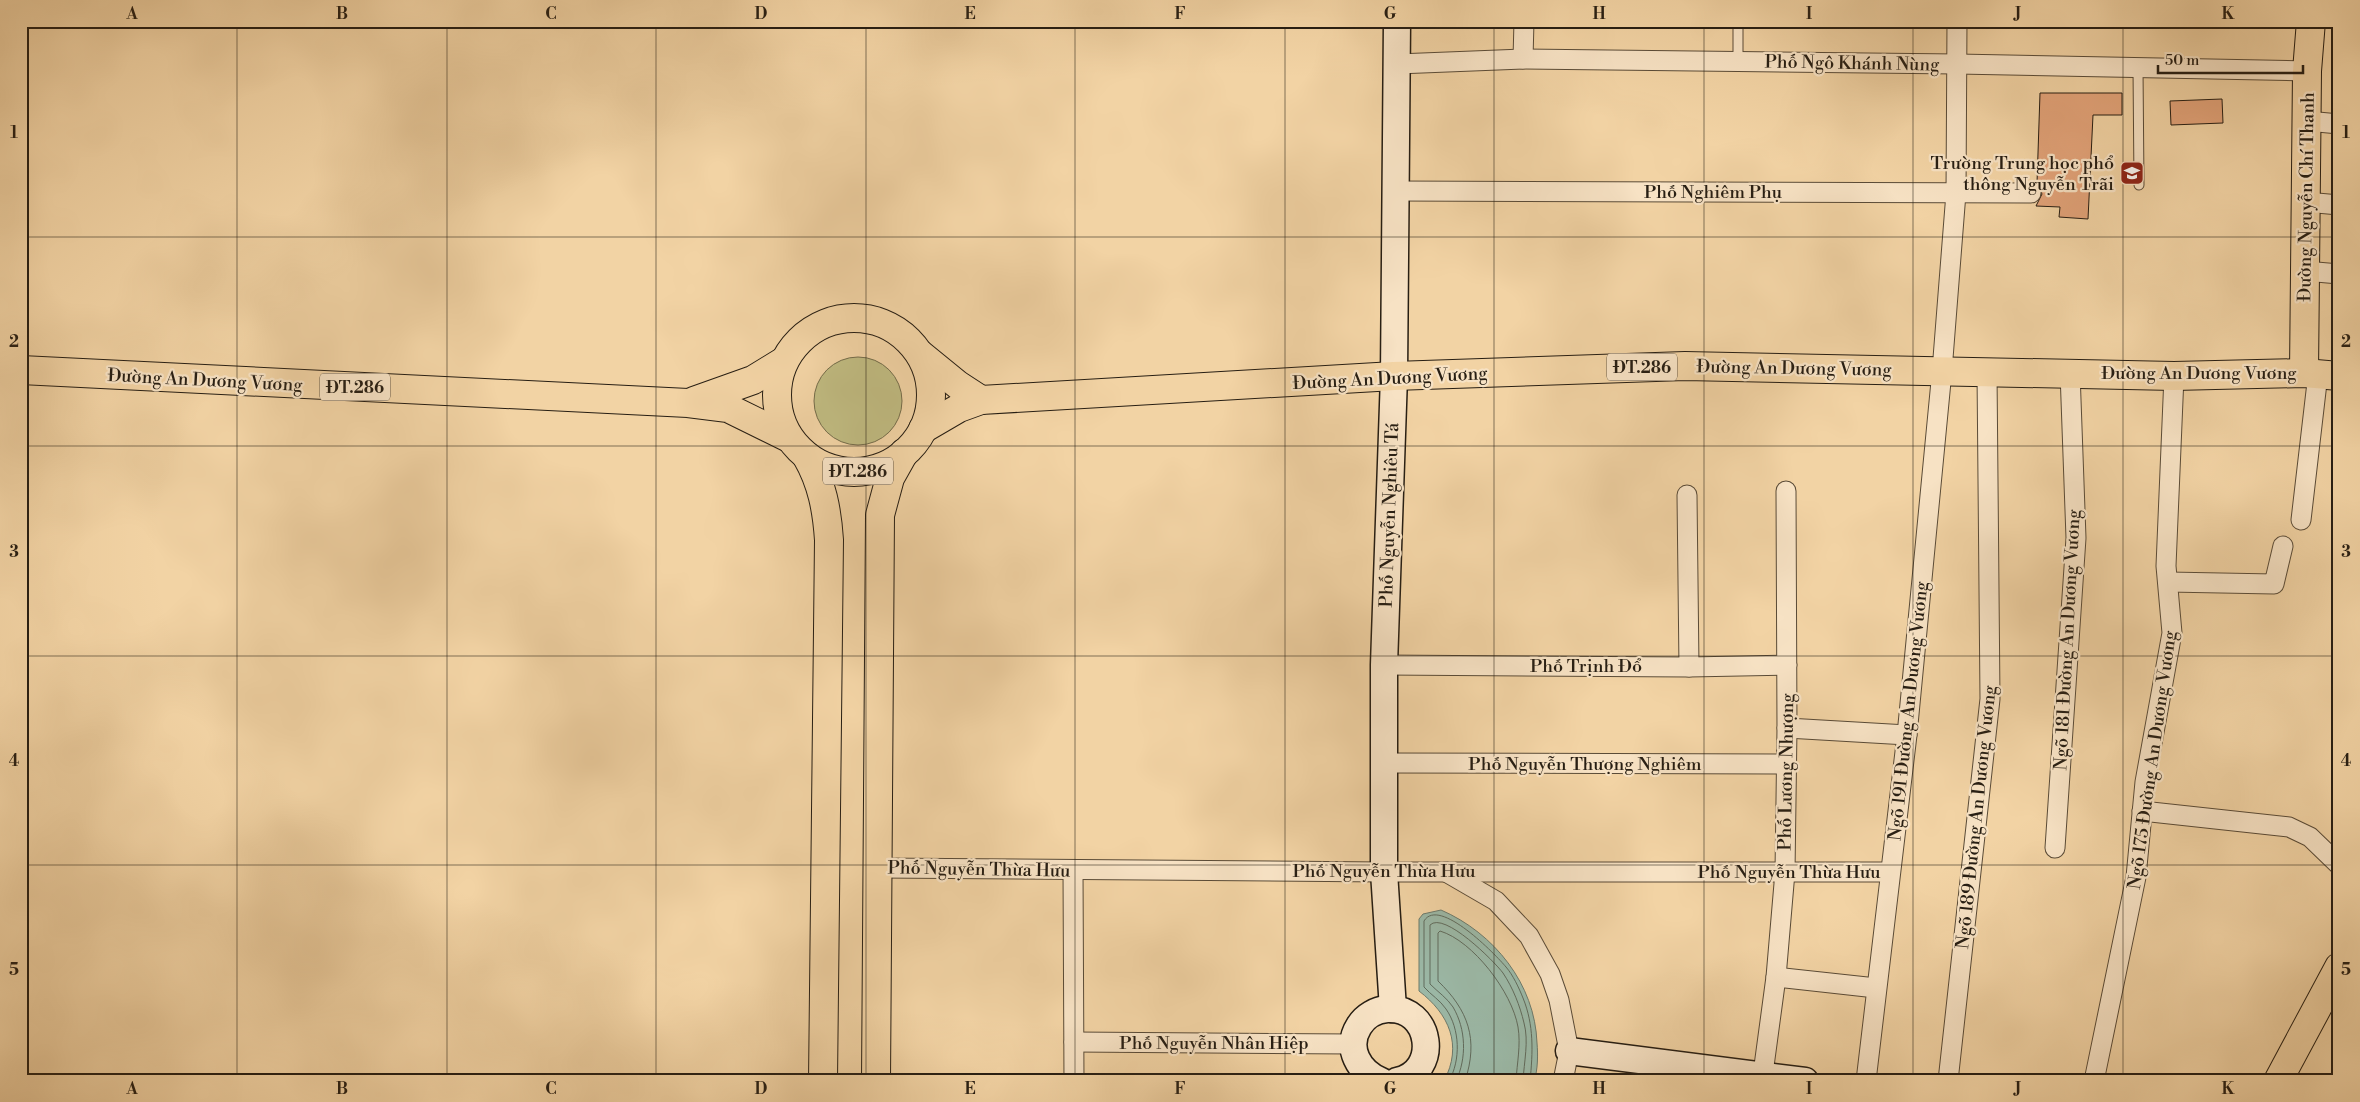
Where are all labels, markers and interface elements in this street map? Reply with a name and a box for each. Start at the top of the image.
text: A [125,4,138,24]
text: B [336,4,348,24]
text: C [545,4,557,24]
text: D [755,4,768,24]
text: E [964,4,976,24]
text: F [1174,4,1186,24]
text: G [1384,4,1397,24]
text: H [1592,4,1606,24]
text: I [1806,4,1812,24]
text: J [2013,4,2021,24]
text: K [2222,4,2236,24]
scale bar [2158,42,2302,74]
street label: Phố Ngô Khánh Nùng [1764,50,1940,77]
text: 50 m [2165,51,2199,70]
street label: Đường Nguyễn Chí Thanh [2293,92,2320,302]
text: 1 [10,123,18,143]
text: 1 [2342,123,2350,143]
place label: Trường Trung học phổ thông Nguyễn Trãi [1931,152,2114,196]
school or university icon: Trường Trung học phổ thông Nguyễn Trãi [2119,160,2145,186]
street label: Phố Nghiêm Phụ [1644,181,1783,204]
text: 2 [9,332,19,352]
text: 2 [2341,332,2351,352]
road number: ĐT.286 [1607,354,1677,381]
street label: Đường An Dương Vương [1696,355,1893,382]
street label: Đường An Dương Vương [1292,362,1489,395]
street label: Đường An Dương Vương [2101,362,2297,385]
street label: Đường An Dương Vương [107,364,304,397]
road number: ĐT.286 [320,374,390,401]
street label: Phố Nguyễn Nghiêu Tá [1375,421,1404,608]
road number: ĐT.286 [823,458,893,484]
street label: Ngõ 181 Đường An Dương Vương [2049,508,2086,771]
text: 3 [9,542,19,562]
text: 3 [2341,542,2351,562]
street label: Ngõ 191 Đường An Dương Vương [1883,579,1934,842]
street label: Ngõ 175 Đường An Dương Vương [2123,629,2182,891]
street label: Phố Trịnh Đổ [1530,655,1642,678]
street label: Ngõ 189 Đường An Dương Vương [1951,683,2002,950]
street label: Phố Lương Nhượng [1774,692,1799,851]
text: 4 [9,751,20,771]
text: 4 [2341,751,2352,771]
street label: Phố Nguyễn Thượng Nghiêm [1468,753,1702,776]
street label: Phố Nguyễn Thừa Hưu [887,856,1071,883]
street label: Phố Nguyễn Thừa Hưu [1293,860,1476,883]
street label: Phố Nguyễn Thừa Hưu [1698,861,1881,884]
text: 5 [9,960,19,980]
text: 5 [2341,960,2351,980]
street label: Phố Nguyễn Nhân Hiệp [1119,1032,1309,1055]
text: A [125,1079,138,1099]
text: B [336,1079,348,1099]
text: C [545,1079,557,1099]
text: D [755,1079,768,1099]
text: E [964,1079,976,1099]
text: F [1174,1079,1186,1099]
text: G [1384,1079,1397,1099]
text: H [1592,1079,1606,1099]
text: I [1806,1079,1812,1099]
text: J [2013,1079,2021,1099]
text: K [2222,1079,2236,1099]

